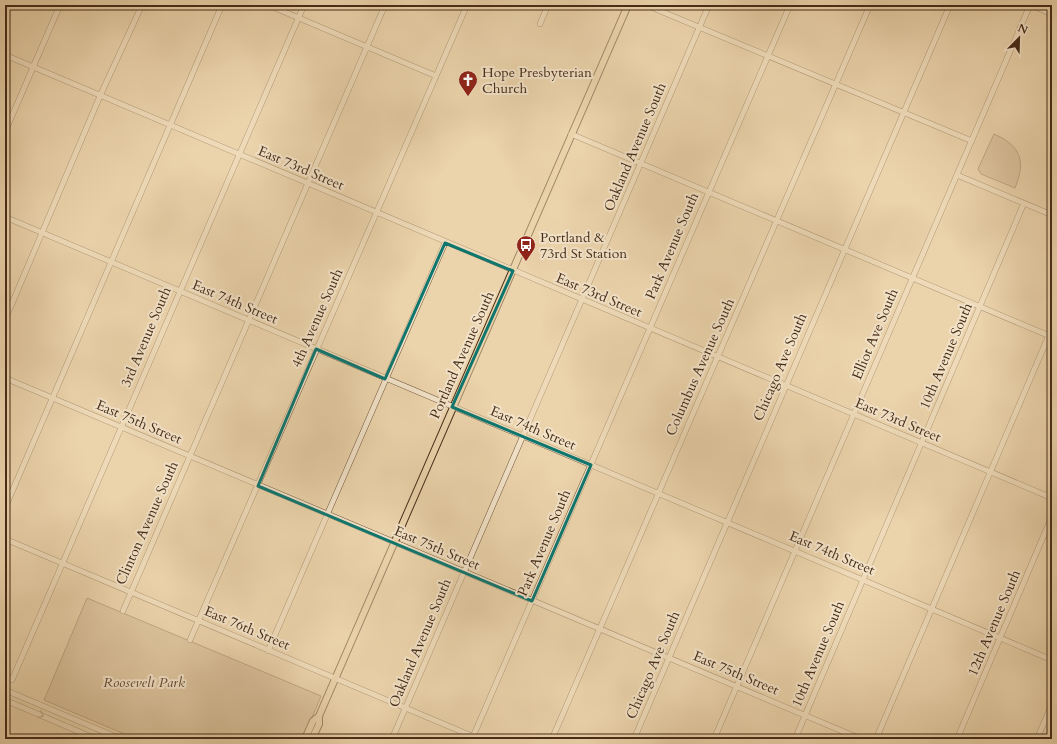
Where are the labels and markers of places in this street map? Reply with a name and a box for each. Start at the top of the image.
place label: Hope Presbyterian Church [482,63,592,98]
church icon: Hope Presbyterian Church [457,69,479,97]
place label: Portland & 73rd St Station [540,228,627,263]
bus stop icon: Portland & 73rd St Station [515,234,537,262]

